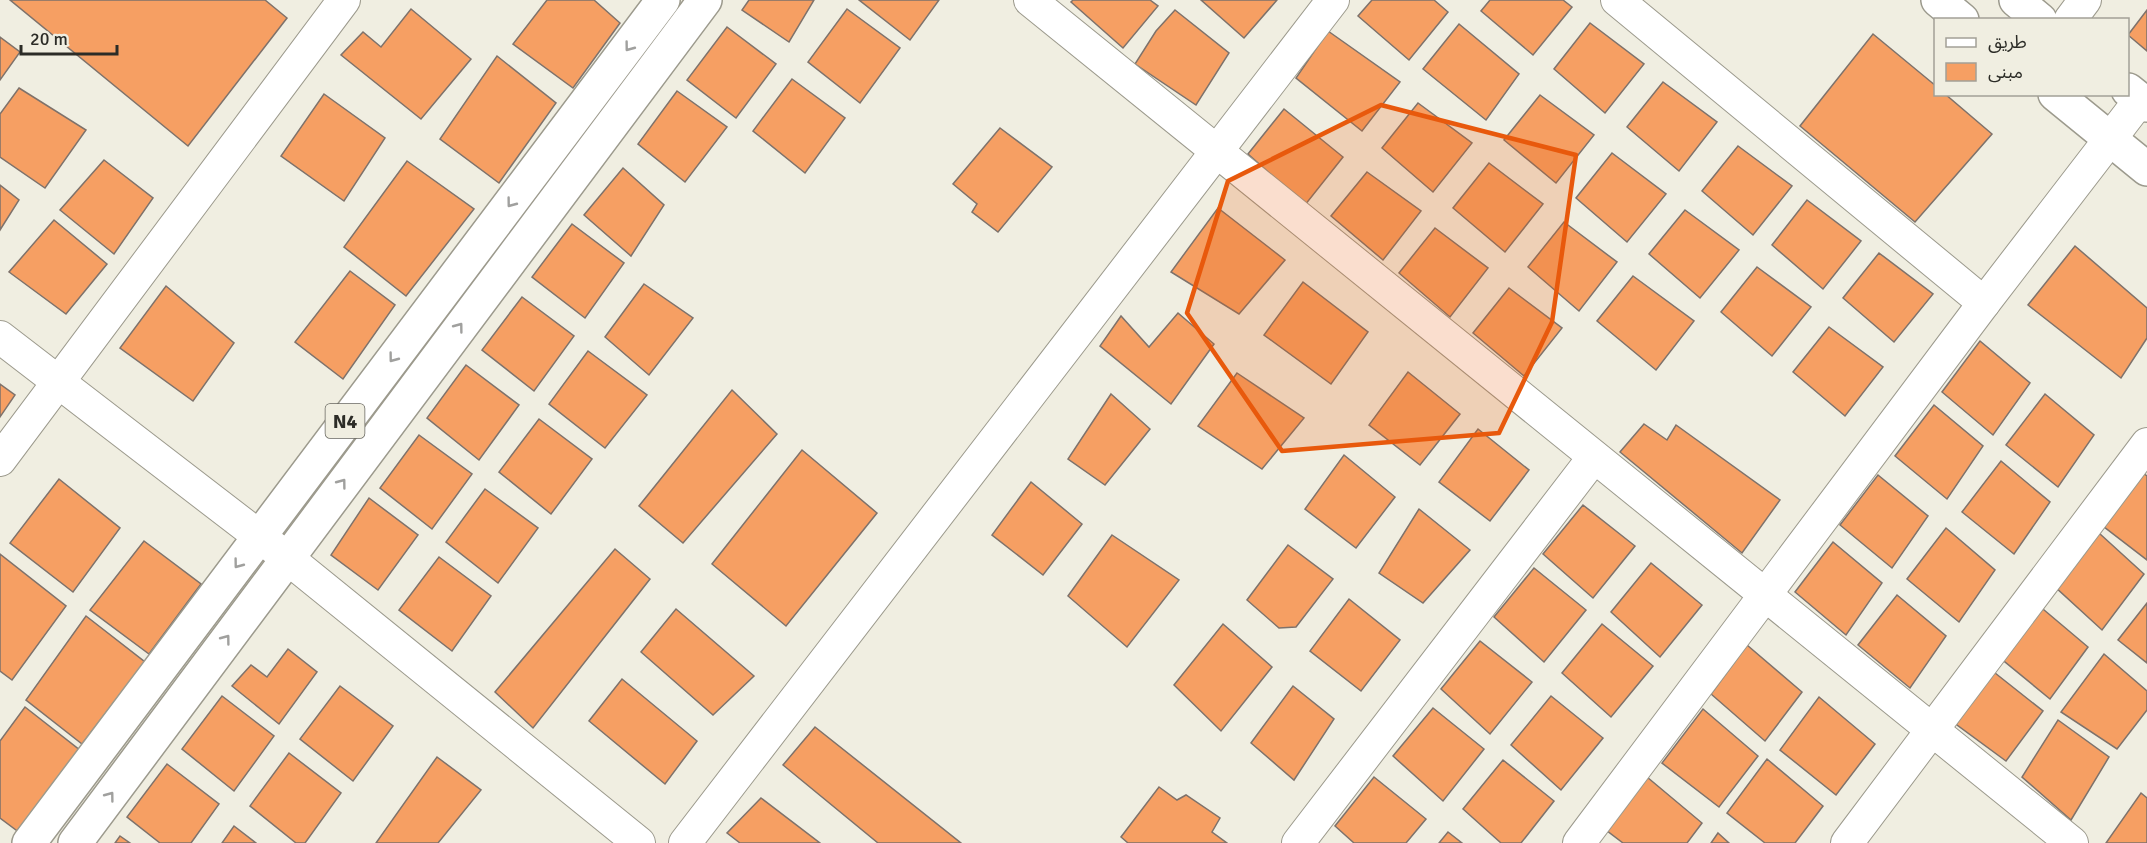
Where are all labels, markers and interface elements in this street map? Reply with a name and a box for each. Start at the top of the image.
scale bar [21,18,117,56]
legend [1934,18,2129,96]
text: 20 m [30,28,68,50]
text: طريق [1988,31,2027,53]
one-way arrow [625,41,636,52]
text: مبنى [1988,61,2023,83]
one-way arrow [507,196,518,207]
one-way arrow [452,323,463,334]
one-way arrow [389,351,400,362]
road number: N4 [326,404,364,438]
one-way arrow [335,479,346,490]
one-way arrow [234,558,245,569]
one-way arrow [219,635,230,646]
one-way arrow [102,792,113,803]

